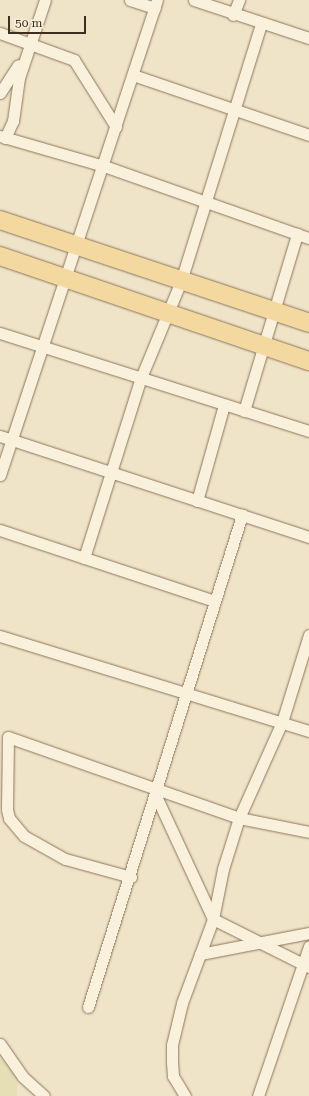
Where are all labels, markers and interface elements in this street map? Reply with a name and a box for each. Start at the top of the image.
scale bar [10,8,88,34]
text: 50 m [15,16,42,30]

